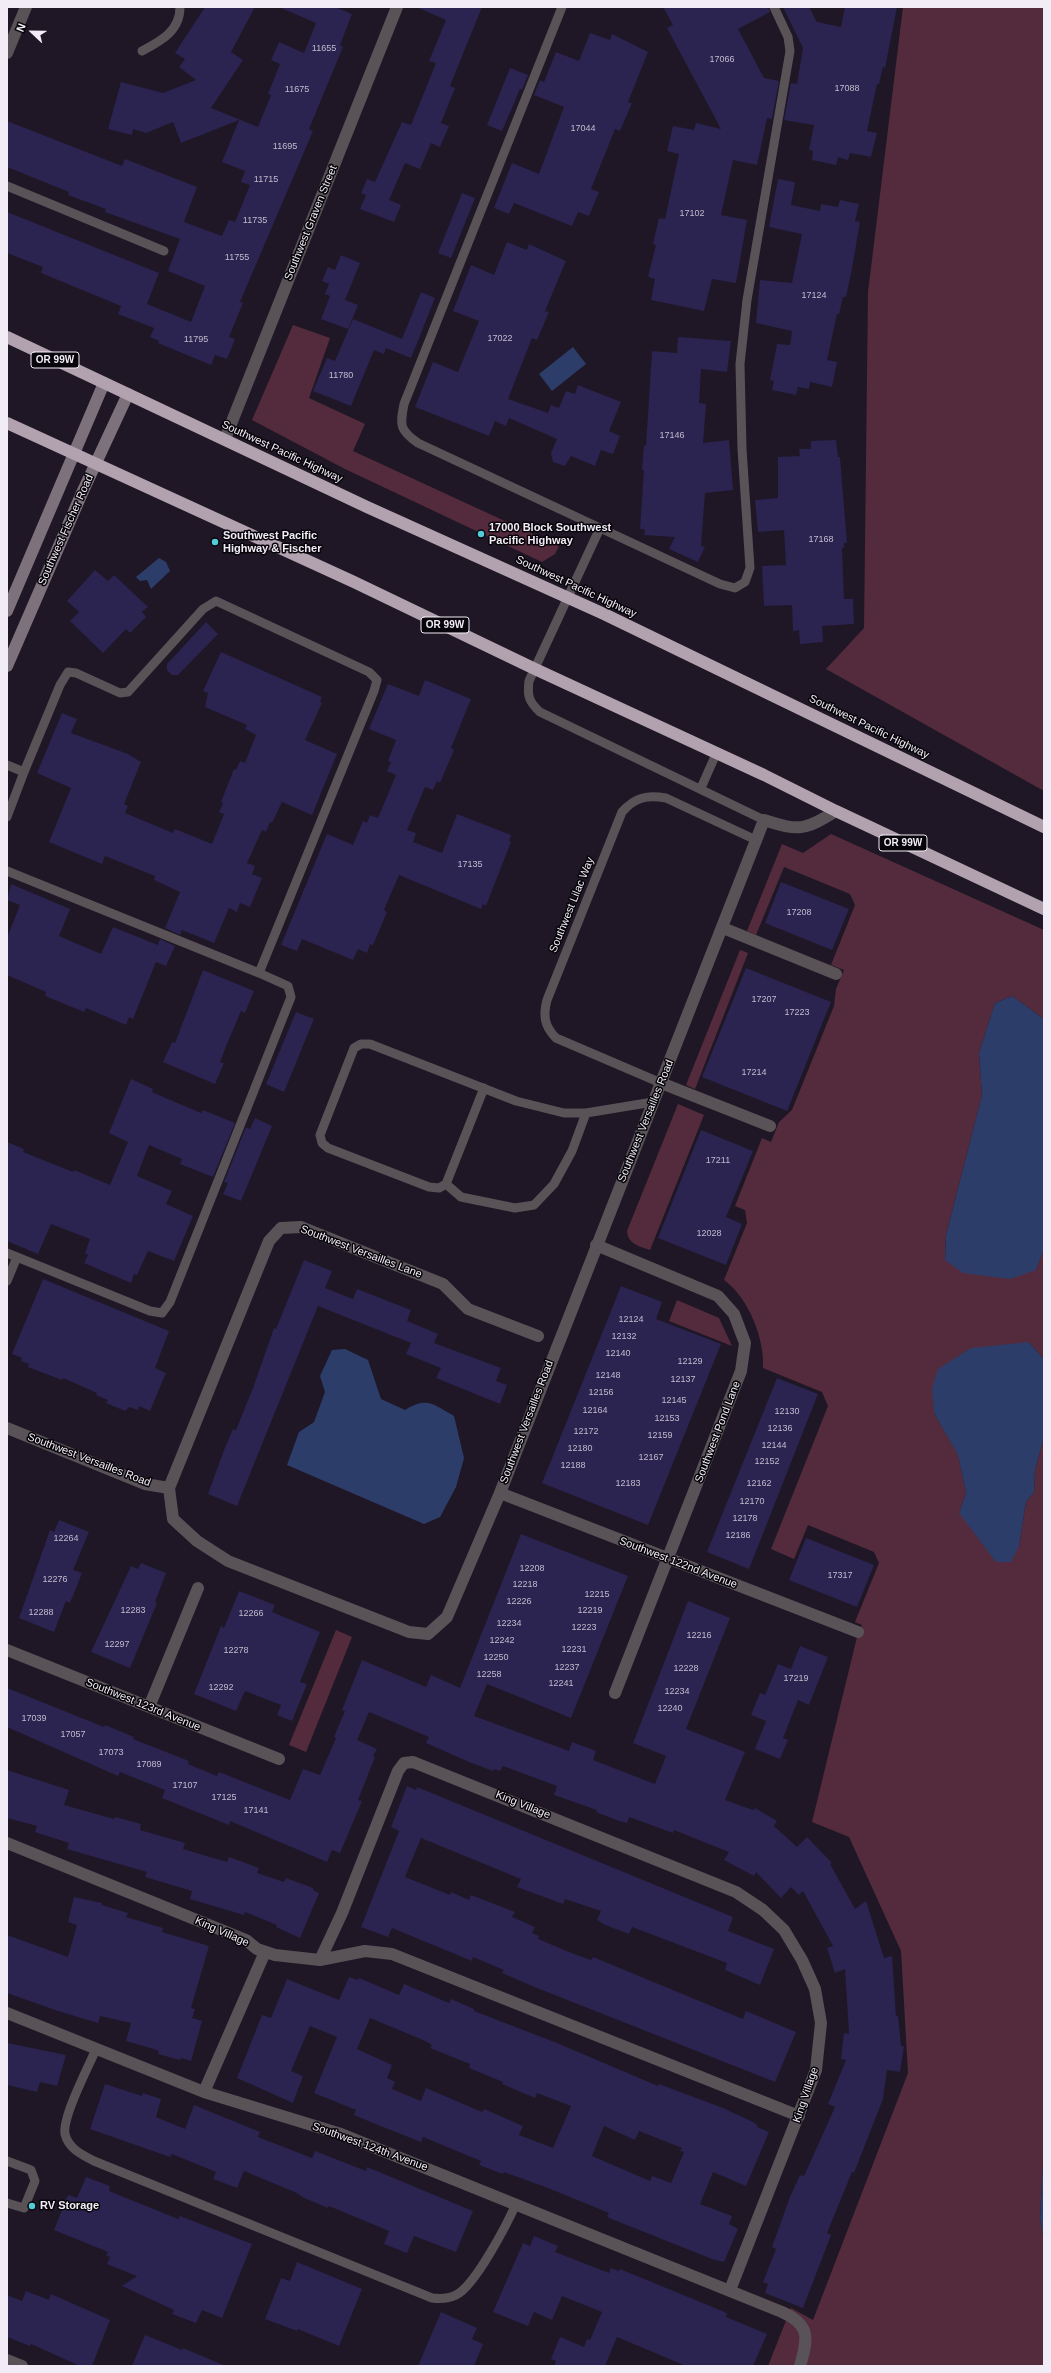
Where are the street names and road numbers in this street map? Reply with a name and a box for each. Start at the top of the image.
street label: Southwest Graven Street [282,164,340,282]
road number: OR 99W [31,352,79,368]
street label: Southwest Pacific Highway [219,418,345,486]
street label: Southwest Fischer Road [36,473,96,587]
street label: Southwest Pacific Highway [513,553,639,621]
road number: OR 99W [421,617,469,633]
street label: Southwest Pacific Highway [807,692,931,762]
road number: OR 99W [879,835,927,851]
street label: Southwest Lilac Way [547,855,597,955]
street label: Southwest Versailles Road [615,1058,677,1184]
street label: Southwest Versailles Lane [298,1223,424,1281]
street label: Southwest Versailles Road [497,1359,557,1485]
street label: Southwest Pond Lane [693,1379,743,1485]
street label: Southwest Versailles Road [26,1430,152,1490]
street label: Southwest 122nd Avenue [617,1534,739,1592]
street label: Southwest 123rd Avenue [84,1676,202,1734]
street label: King Village [494,1788,552,1822]
street label: King Village [193,1914,251,1950]
street label: King Village [790,2065,822,2125]
street label: Southwest 124th Avenue [310,2120,430,2174]

